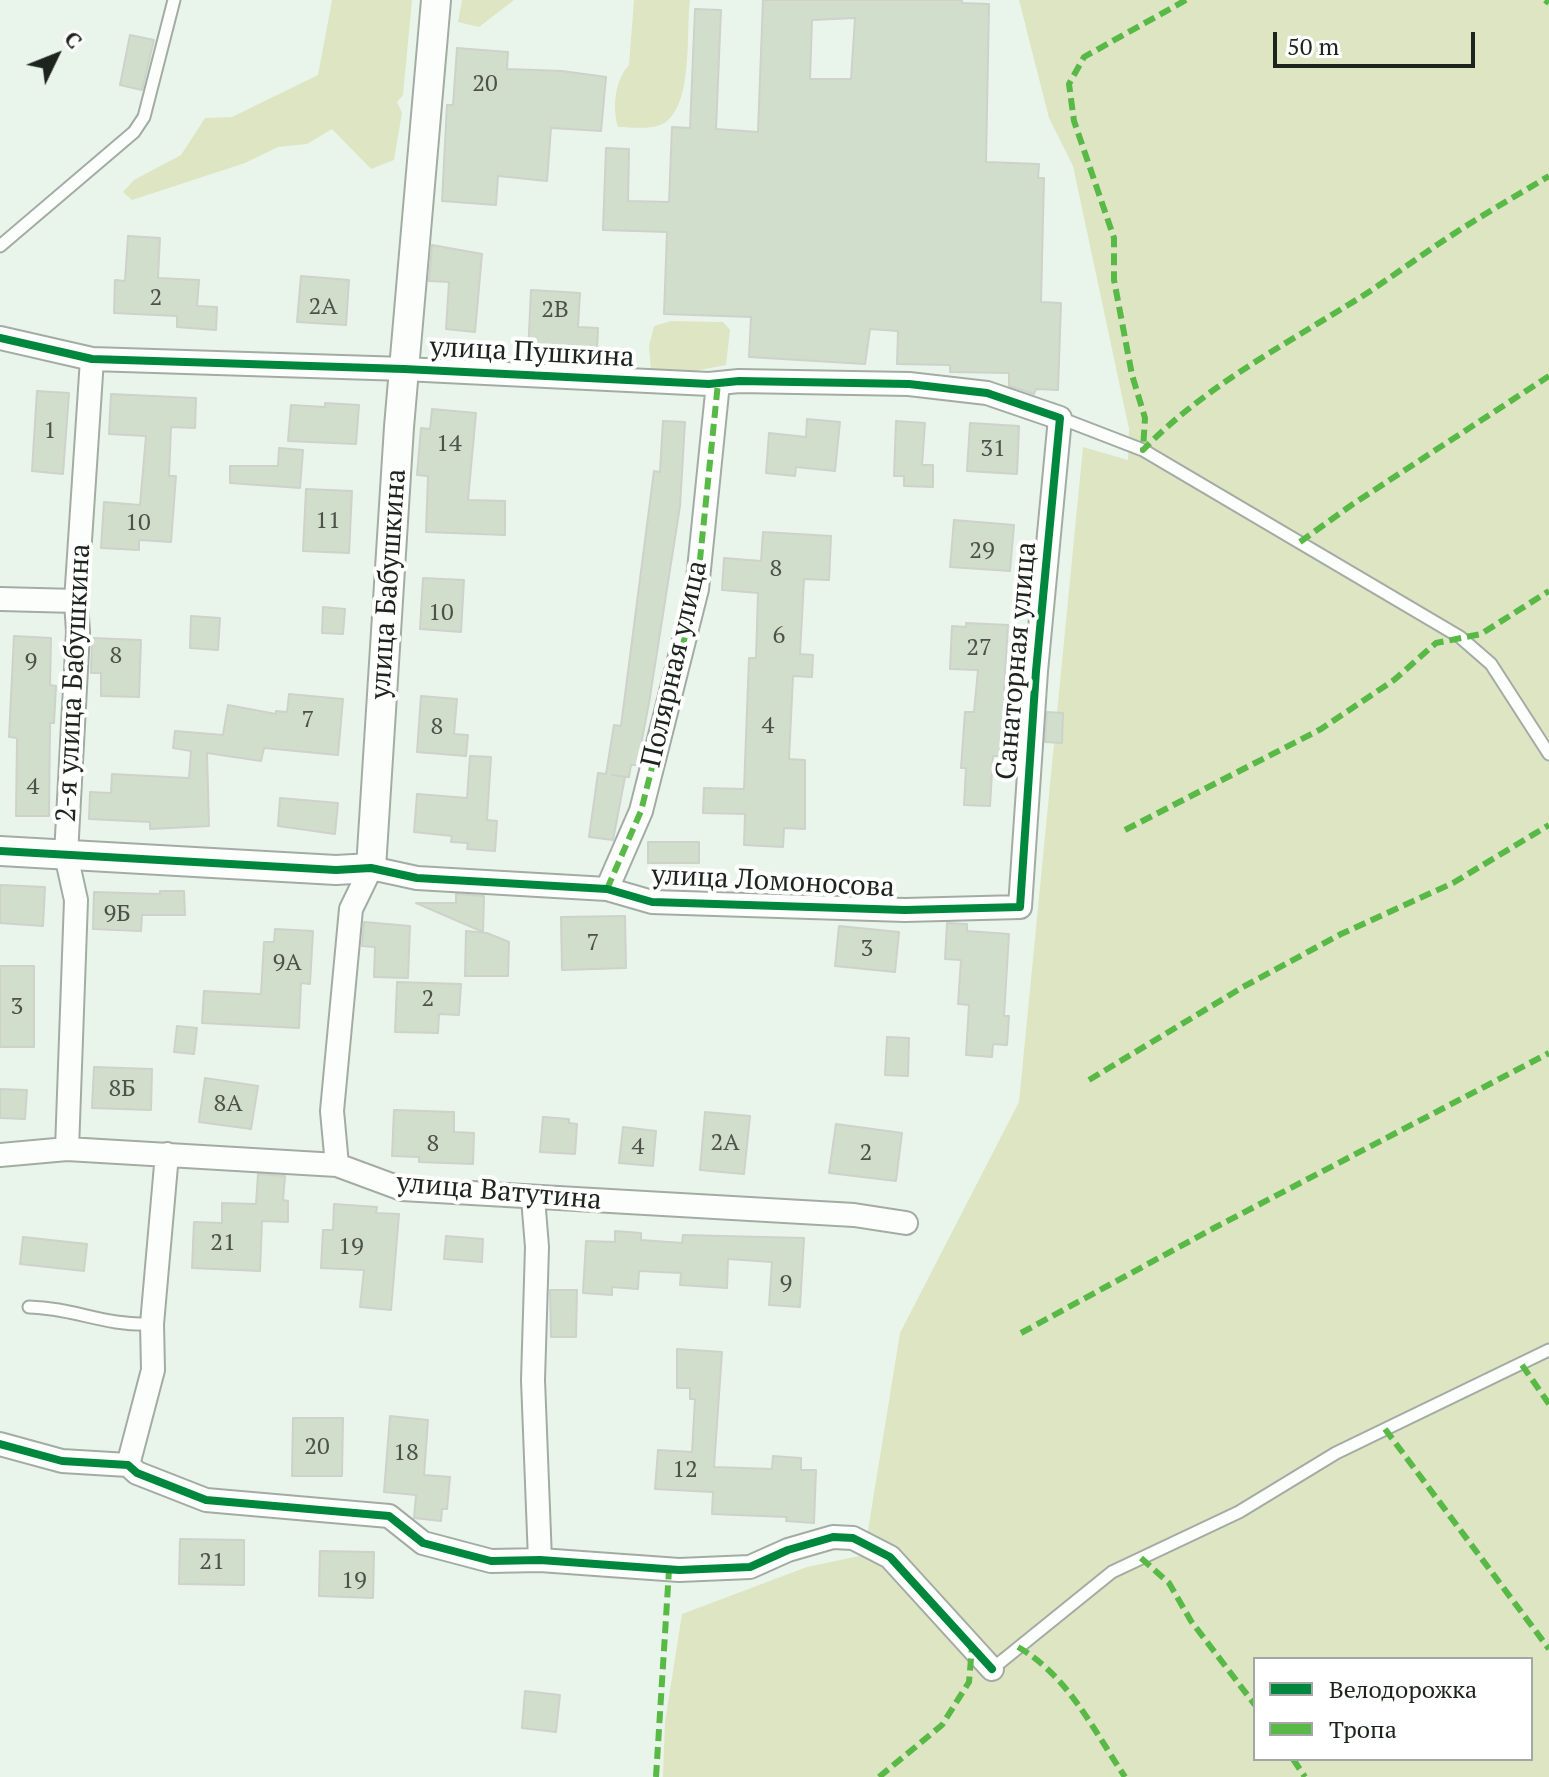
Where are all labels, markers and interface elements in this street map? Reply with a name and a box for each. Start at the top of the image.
north arrow [16,16,96,96]
scale bar [1277,16,1479,66]
text: С [58,24,89,54]
text: 50 m [1287,30,1339,62]
house number: 20 [472,70,498,98]
house number: 2 [150,284,162,312]
house number: 2А [308,293,338,321]
house number: 2В [541,296,569,324]
street label: улица Пушкина [429,331,635,375]
house number: 1 [44,417,56,445]
house number: 14 [436,430,462,458]
house number: 31 [980,435,1006,463]
street label: улица Бабушкина [364,468,414,700]
house number: 11 [315,507,341,535]
house number: 10 [125,509,151,537]
house number: 29 [969,537,995,565]
street label: Санаторная улица [990,541,1044,781]
street label: 2-я улица Бабушкина [50,543,98,823]
house number: 8 [770,555,782,583]
street label: Полярная улица [635,557,715,771]
house number: 10 [428,599,454,627]
house number: 6 [773,622,785,650]
house number: 27 [966,634,992,662]
house number: 8 [110,642,122,670]
house number: 9 [25,648,37,676]
house number: 7 [302,706,314,734]
house number: 4 [762,712,774,740]
house number: 8 [431,713,443,741]
house number: 4 [27,773,39,801]
street label: улица Ломоносова [651,859,895,905]
house number: 9Б [103,900,131,928]
house number: 7 [587,929,599,957]
house number: 3 [861,935,873,963]
house number: 9А [272,949,302,977]
house number: 2 [422,985,434,1013]
house number: 3 [11,993,23,1021]
house number: 8Б [108,1075,136,1103]
house number: 8А [213,1090,243,1118]
house number: 2А [710,1129,740,1157]
house number: 8 [427,1130,439,1158]
house number: 4 [632,1133,644,1161]
house number: 2 [860,1139,872,1167]
street label: улица Ватутина [395,1166,603,1218]
house number: 21 [210,1229,236,1257]
house number: 19 [338,1233,364,1261]
house number: 9 [780,1270,792,1298]
house number: 20 [304,1433,330,1461]
house number: 18 [393,1439,419,1467]
house number: 12 [672,1456,698,1484]
house number: 21 [199,1548,225,1576]
house number: 19 [341,1567,367,1595]
legend [1253,1657,1533,1761]
text: Велодорожка [1329,1673,1477,1705]
text: Тропа [1329,1713,1397,1745]

